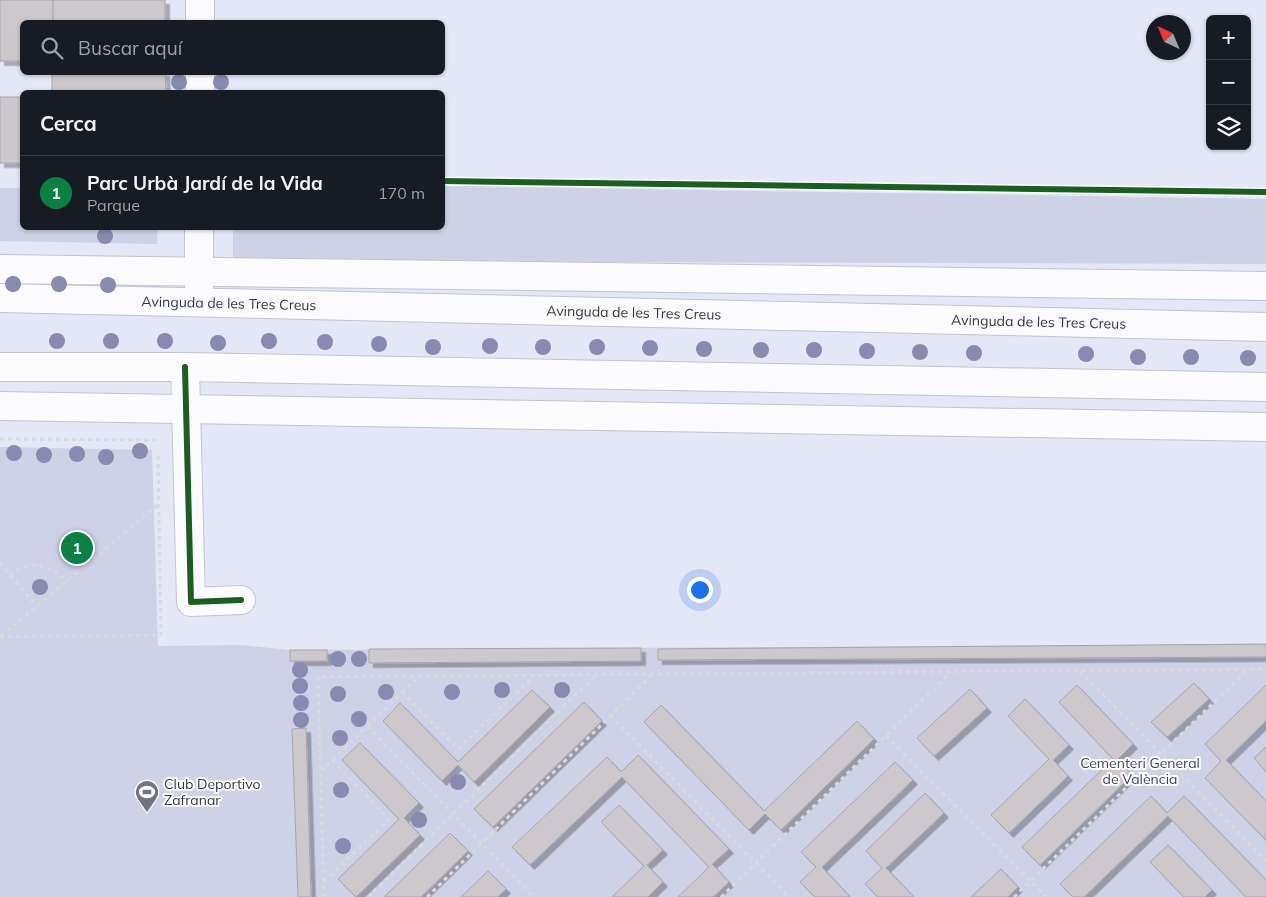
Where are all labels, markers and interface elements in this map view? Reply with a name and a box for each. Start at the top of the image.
north arrow [1146,15,1191,60]
map controls [1206,15,1251,150]
button: + [1206,15,1251,60]
search box [20,20,445,75]
icon: search [38,34,66,62]
text: Buscar aquí [78,36,182,60]
button: − [1206,60,1251,105]
button: layers [1206,105,1251,150]
text: Cerca [40,110,97,136]
text: Parc Urbà Jardí de la Vida [87,171,323,195]
text: 1 [51,183,61,203]
text: 170 m [378,183,425,203]
text: Parque [87,195,140,215]
street label: Avinguda de les Tres Creus [141,292,317,314]
street label: Avinguda de les Tres Creus [546,302,722,324]
street label: Avinguda de les Tres Creus [951,311,1126,333]
pin: 1 [61,529,93,567]
your location [687,577,713,603]
park label: Cementeri General de València [1080,754,1200,788]
place label: Club Deportivo Zafranar [164,775,261,809]
sports icon: Club Deportivo Zafranar [134,779,160,813]

